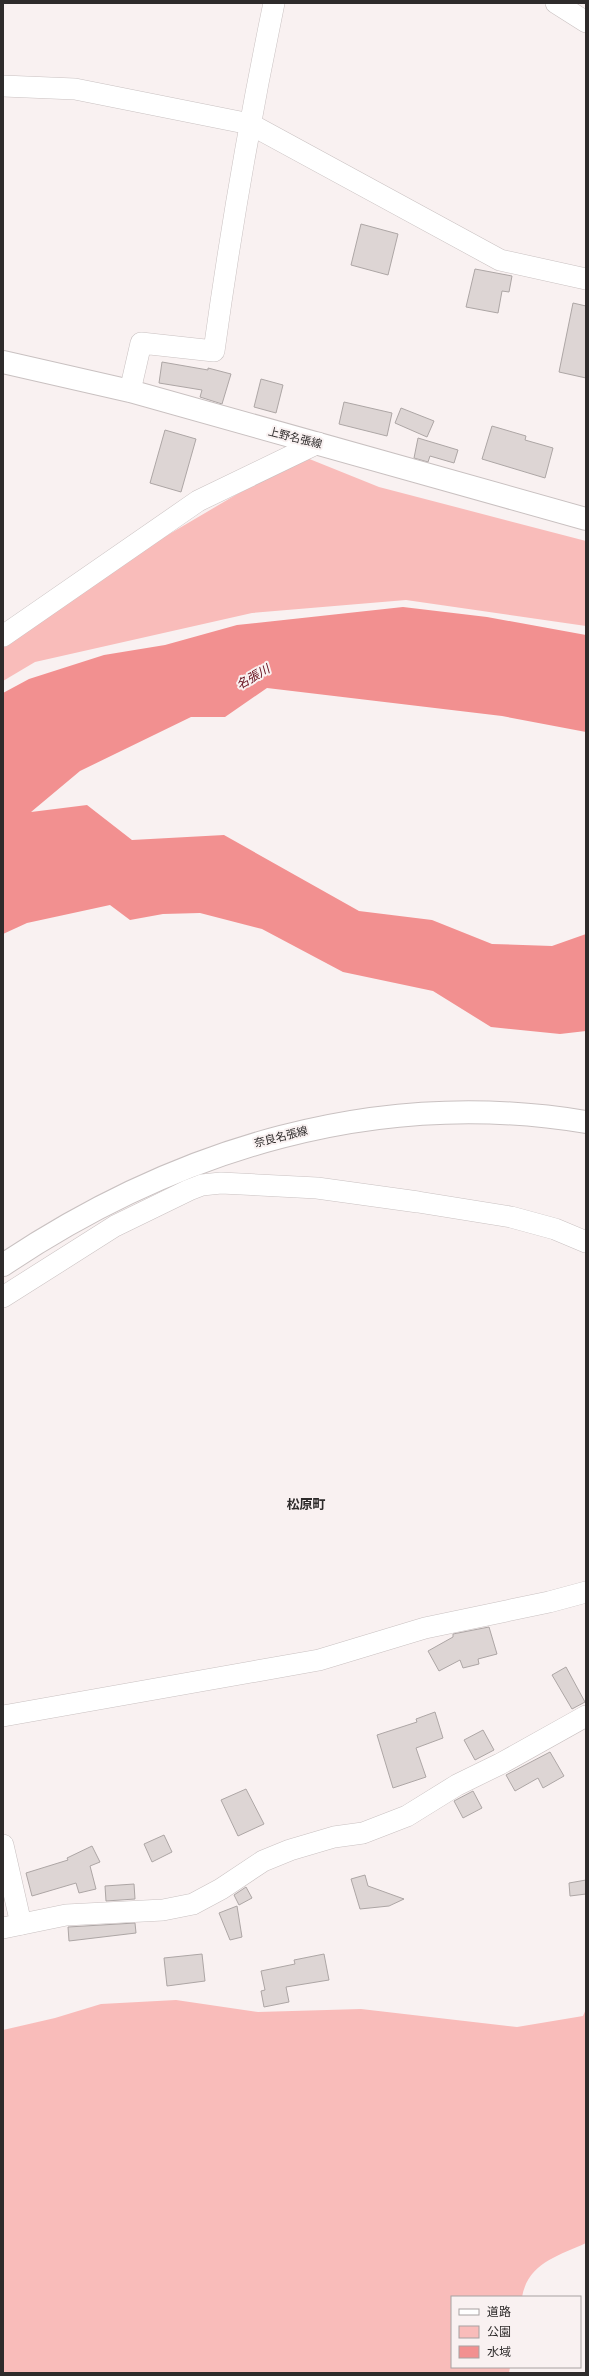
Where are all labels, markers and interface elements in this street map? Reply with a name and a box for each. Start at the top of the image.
street label: 上野名張線 [267,424,323,452]
water label: 名張川 [233,660,274,693]
street label: 奈良名張線 [253,1123,309,1151]
district label: 松原町 [286,1496,326,1513]
legend [451,2296,581,2368]
text: 道路 [487,2304,511,2320]
text: 公園 [487,2324,511,2340]
text: 水域 [487,2344,511,2360]

